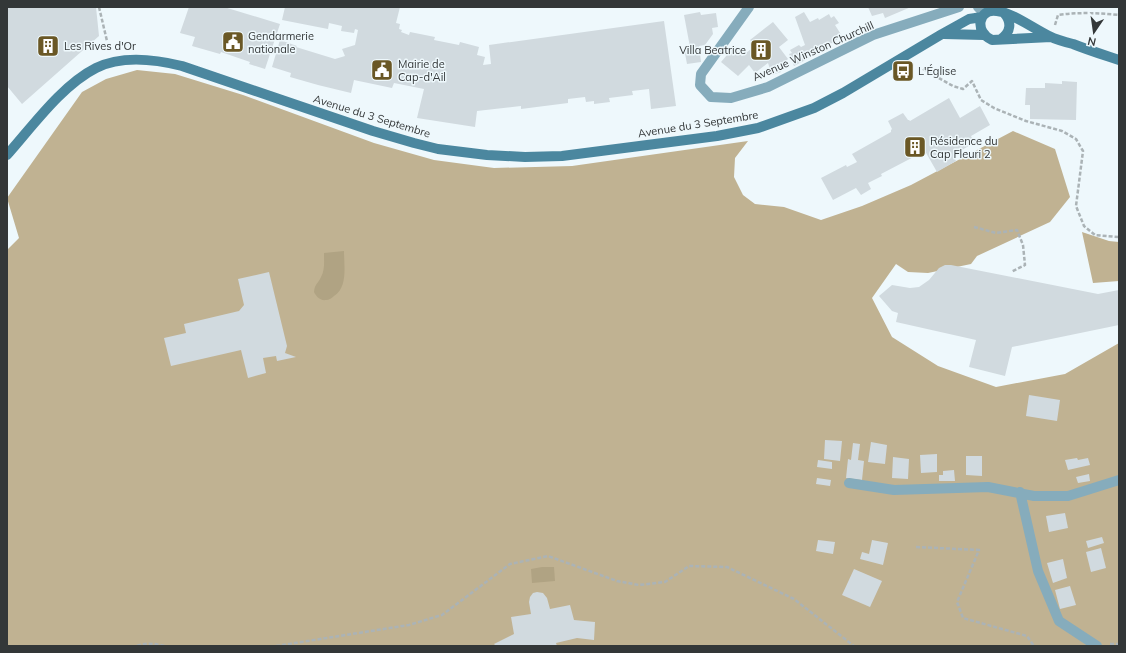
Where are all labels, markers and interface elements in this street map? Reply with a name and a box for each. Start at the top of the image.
north arrow [1074,12,1114,52]
street label: Avenue Winston Churchill [750,18,876,84]
public building icon: Gendarmerie nationale [220,29,246,55]
place label: Gendarmerie nationale [248,29,314,56]
building icon: Les Rives d'Or [35,33,61,59]
text: N [1086,34,1097,49]
building icon: Villa Beatrice [748,37,774,63]
place label: Les Rives d'Or [64,39,136,53]
place label: Villa Beatrice [679,43,746,57]
public building icon: Mairie de Cap-d'Ail [369,57,395,83]
place label: Mairie de Cap-d'Ail [398,57,446,84]
bus stop icon: L'Église [890,58,916,84]
place label: L'Église [918,64,956,78]
street label: Avenue du 3 Septembre [312,91,432,141]
street label: Avenue du 3 Septembre [637,108,759,140]
building icon: Résidence du Cap Fleuri 2 [902,134,928,160]
place label: Résidence du Cap Fleuri 2 [930,134,998,161]

